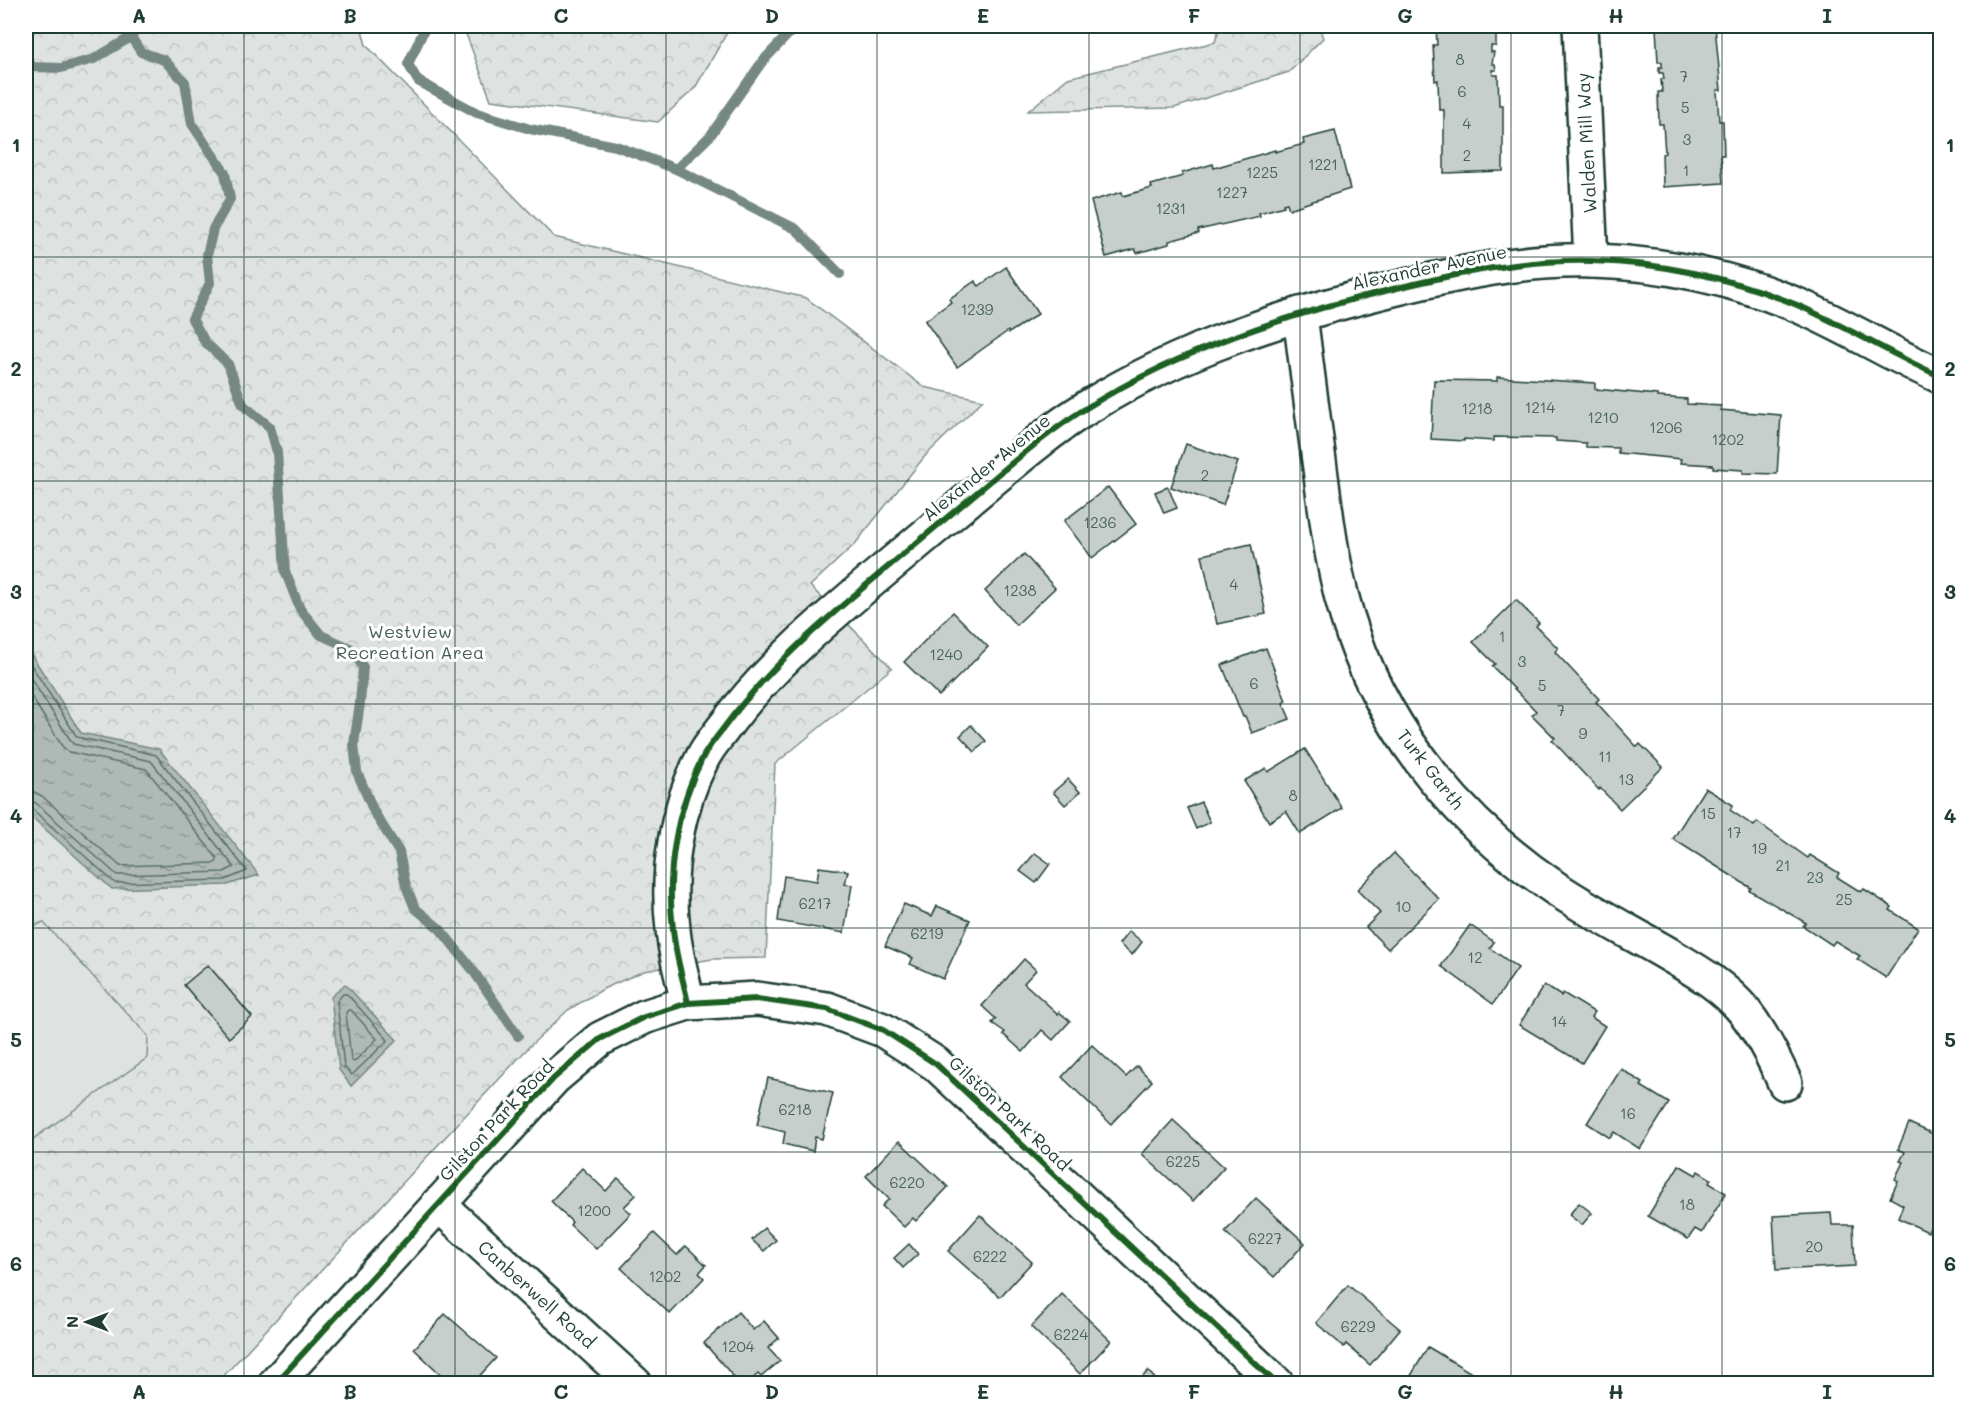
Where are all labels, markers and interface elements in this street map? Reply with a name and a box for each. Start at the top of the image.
text: A [132,2,146,28]
text: B [343,2,357,28]
text: C [554,2,569,28]
text: D [765,2,779,28]
text: E [977,2,989,28]
text: F [1188,2,1201,28]
text: G [1397,2,1413,28]
text: H [1608,2,1624,28]
text: I [1822,2,1832,28]
house number: 8 [1455,49,1465,69]
house number: 7 [1680,66,1688,86]
street label: Walden Mill Way [1570,72,1602,214]
house number: 6 [1457,81,1467,101]
house number: 5 [1681,97,1689,117]
house number: 4 [1463,113,1472,133]
house number: 3 [1683,129,1692,149]
text: 1 [12,131,20,157]
text: 1 [1946,131,1954,157]
house number: 2 [1463,145,1471,165]
house number: 1221 [1308,154,1338,174]
house number: 1 [1683,160,1689,180]
house number: 1225 [1246,162,1278,182]
house number: 1227 [1216,182,1248,202]
house number: 1231 [1156,198,1186,218]
street label: Alexander Avenue [1349,239,1509,295]
house number: 1239 [961,299,993,319]
text: 2 [10,355,22,381]
text: 2 [1944,355,1956,381]
house number: 1214 [1525,397,1555,417]
house number: 1218 [1462,398,1492,418]
house number: 1210 [1587,407,1619,427]
street label: Alexander Avenue [917,408,1055,526]
house number: 1206 [1649,417,1683,437]
house number: 1202 [1712,429,1744,449]
house number: 2 [1201,465,1209,485]
house number: 1236 [1084,512,1116,532]
house number: 4 [1230,574,1239,594]
text: 3 [10,578,22,604]
text: 3 [1944,578,1956,604]
house number: 1238 [1004,580,1036,600]
park label: Westview Recreation Area [336,619,484,664]
house number: 1 [1499,626,1505,646]
house number: 1240 [929,644,963,664]
house number: 3 [1518,651,1527,671]
house number: 6 [1249,673,1259,693]
house number: 5 [1538,675,1546,695]
house number: 7 [1557,700,1565,720]
house number: 9 [1579,723,1588,743]
street label: Turk Garth [1392,724,1470,814]
house number: 11 [1598,746,1612,766]
house number: 13 [1618,769,1634,789]
house number: 8 [1288,785,1298,805]
text: 4 [10,802,23,828]
text: 4 [1944,802,1957,828]
house number: 15 [1700,803,1716,823]
house number: 17 [1726,822,1742,842]
house number: 19 [1751,838,1767,858]
house number: 21 [1775,855,1791,875]
house number: 23 [1806,867,1824,887]
house number: 25 [1835,889,1853,909]
house number: 6217 [799,893,831,913]
house number: 10 [1395,896,1411,916]
house number: 6219 [911,923,944,943]
house number: 12 [1467,947,1483,967]
house number: 14 [1551,1011,1567,1031]
text: 5 [10,1026,22,1052]
text: 5 [1944,1026,1956,1052]
street label: Gilston Park Road [944,1050,1076,1176]
street label: Gilston Park Road [433,1054,559,1186]
house number: 6218 [778,1099,812,1119]
house number: 16 [1620,1103,1636,1123]
house number: 6225 [1166,1151,1200,1171]
house number: 6220 [889,1172,925,1192]
house number: 18 [1679,1194,1695,1214]
house number: 1200 [577,1200,611,1220]
house number: 6227 [1248,1228,1282,1248]
street label: Canberwell Road [473,1235,601,1353]
house number: 20 [1805,1236,1823,1256]
house number: 6222 [973,1246,1007,1266]
text: 6 [10,1250,22,1276]
text: 6 [1944,1250,1956,1276]
house number: 1202 [649,1266,681,1286]
north arrow [57,1292,117,1352]
text: N [61,1316,82,1328]
house number: 6229 [1341,1316,1375,1336]
house number: 6224 [1054,1324,1088,1344]
house number: 1204 [721,1336,755,1356]
text: A [132,1378,146,1404]
text: B [343,1378,357,1404]
text: C [554,1378,569,1404]
text: D [765,1378,779,1404]
text: E [977,1378,989,1404]
text: F [1188,1378,1201,1404]
text: G [1397,1378,1413,1404]
text: H [1608,1378,1624,1404]
text: I [1822,1378,1832,1404]

